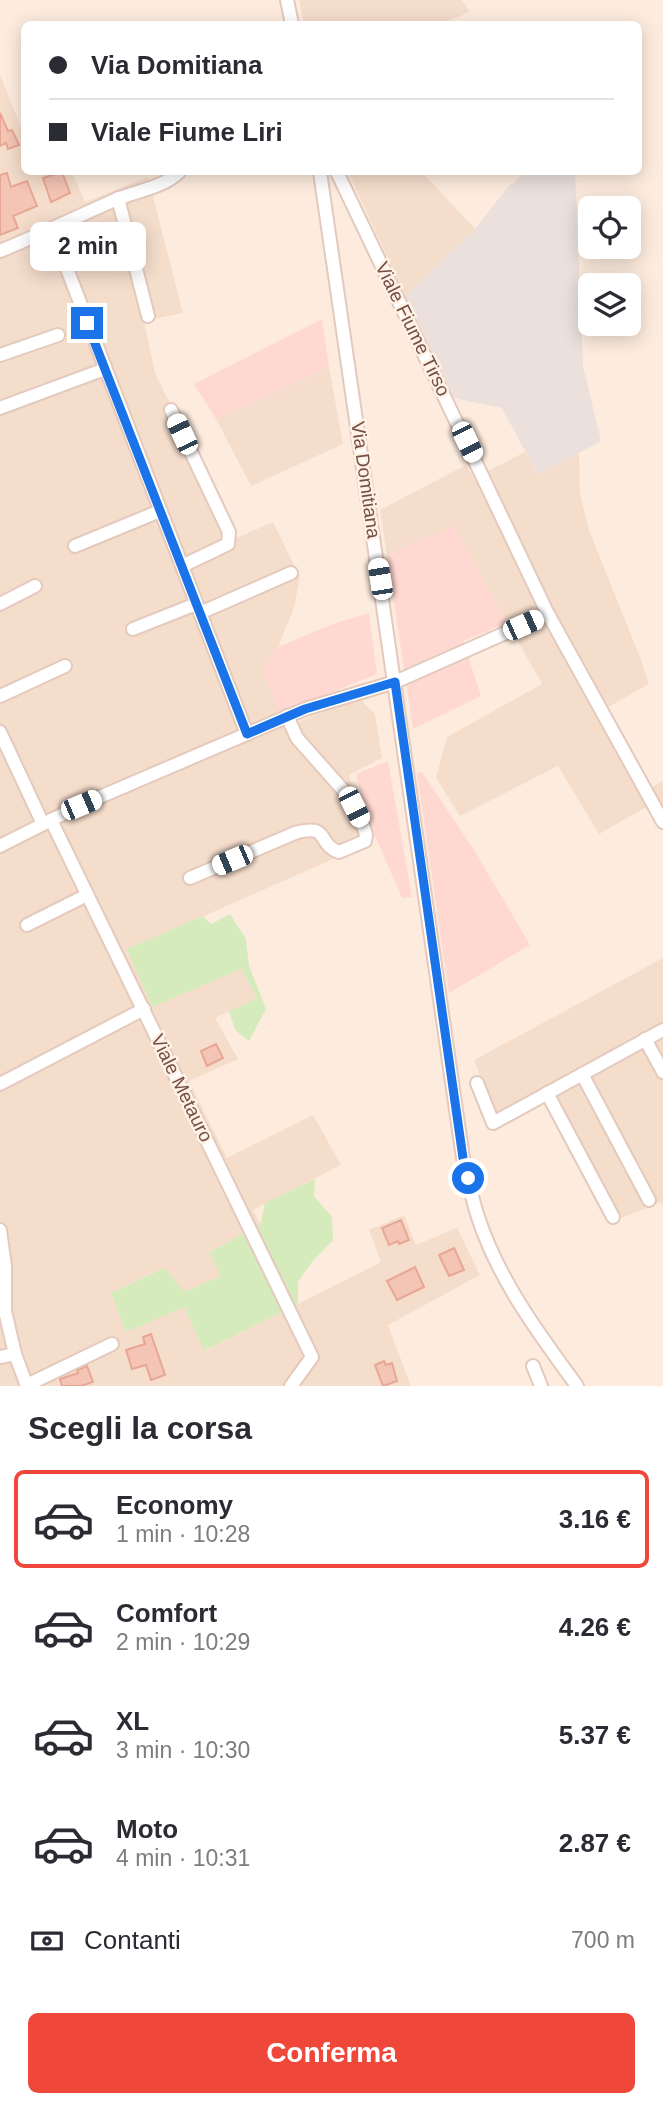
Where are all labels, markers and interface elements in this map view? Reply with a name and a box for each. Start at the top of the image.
text: Via Domitiana [91,50,262,80]
text: Viale Fiume Liri [91,117,283,147]
map controls [578,196,641,336]
button: locate [578,196,641,259]
callout: 2 min [29,222,145,270]
text: 2 min [58,233,118,259]
street label: Viale Fiume Tirso [371,259,455,399]
button: layers [578,273,641,336]
route end [71,307,103,339]
car [164,411,201,457]
car [449,419,486,465]
street label: Via Domitiana [347,420,385,540]
car [367,557,394,601]
car [500,607,547,643]
car [336,784,373,830]
car [58,787,105,823]
car [209,842,256,878]
street label: Viale Metauro [147,1031,217,1145]
route start [452,1162,484,1194]
text: Scegli la corsa [28,1410,252,1446]
icon: car [32,1488,95,1551]
text: Economy [116,1490,233,1520]
text: 3.16 € [559,1504,631,1534]
text: 1 min · 10:28 [116,1521,250,1547]
icon: car [32,1596,95,1659]
text: Comfort [116,1598,217,1628]
text: 4.26 € [559,1612,631,1642]
text: 2 min · 10:29 [116,1629,250,1655]
icon: car [32,1704,95,1767]
text: XL [116,1706,149,1736]
text: 5.37 € [559,1720,631,1750]
text: 3 min · 10:30 [116,1737,250,1763]
icon: car [32,1812,95,1875]
text: Moto [116,1814,178,1844]
text: 2.87 € [559,1828,631,1858]
text: 4 min · 10:31 [116,1845,250,1871]
icon: cash [28,1922,66,1960]
text: Contanti [84,1925,181,1955]
text: 700 m [571,1927,635,1953]
button: Conferma [28,2013,635,2093]

